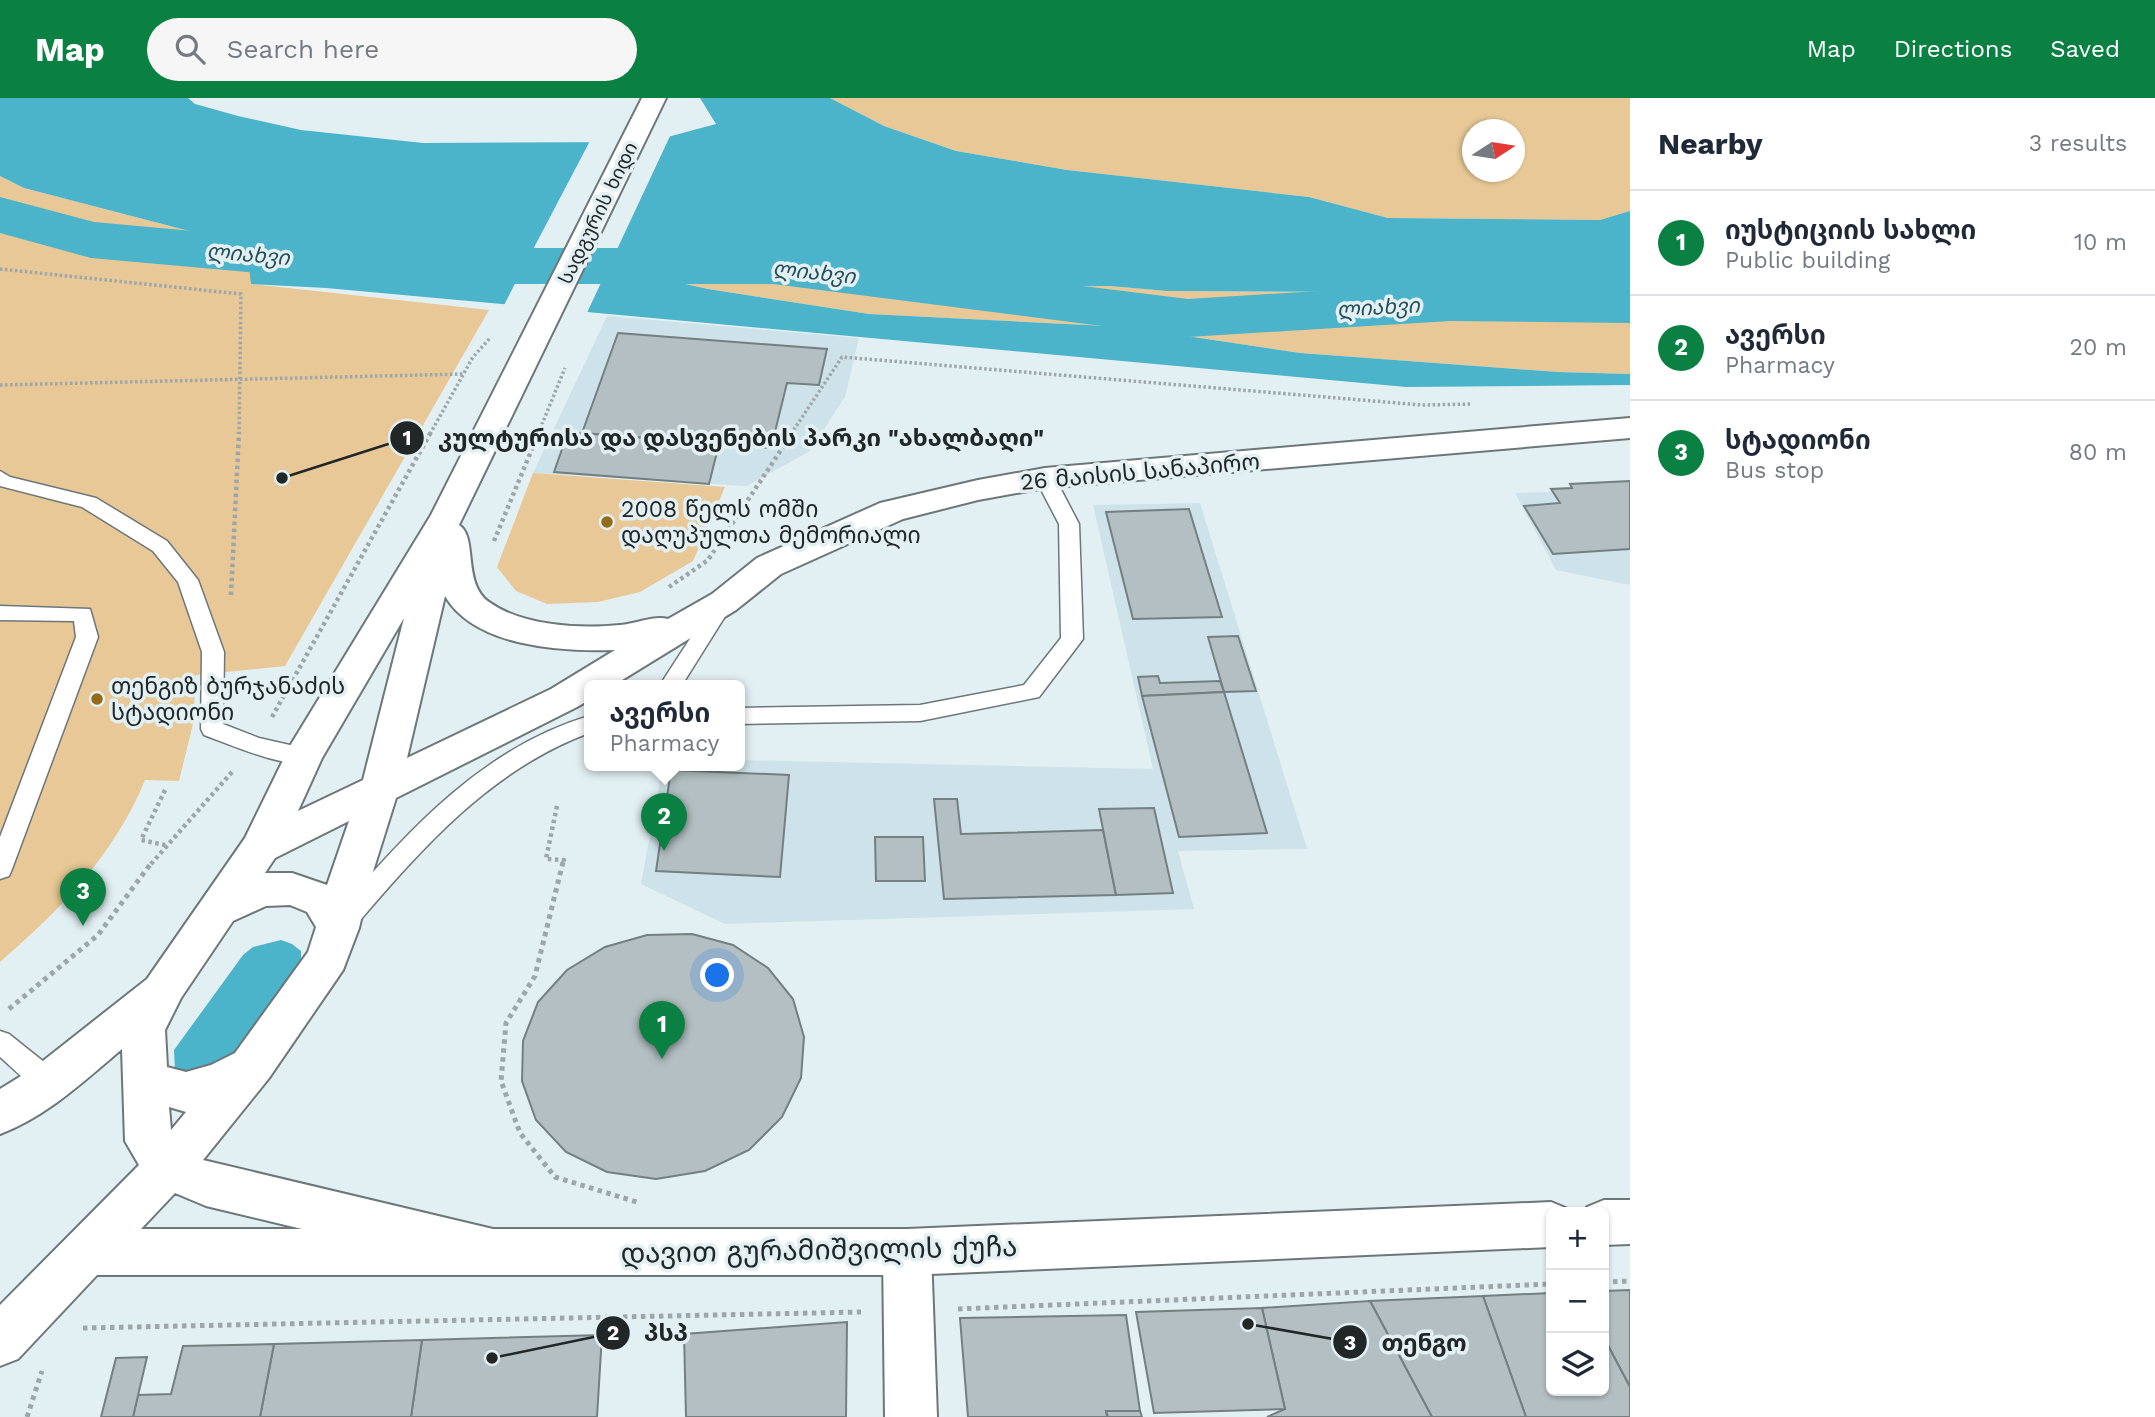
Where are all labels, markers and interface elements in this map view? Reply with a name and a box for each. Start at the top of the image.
search box [147,18,637,81]
text: Map [35,30,105,69]
icon: search [171,30,209,68]
text: Search here [227,34,379,64]
text: Map [1807,35,1856,63]
text: Directions [1894,35,2012,63]
text: Saved [2050,35,2120,63]
north arrow [1462,119,1525,182]
text: Nearby [1658,126,1763,161]
text: 3 results [2029,130,2127,157]
street label: სადგურის ხიდი [554,138,643,288]
text: იუსტიციის სახლი [1725,215,1976,245]
text: 1 [1676,229,1686,256]
text: 10 m [2074,229,2127,256]
water label: ლიახვი [205,238,291,271]
text: Public building [1725,247,1890,274]
water label: ლიახვი [771,255,858,290]
water label: ლიახვი [1336,292,1421,323]
text: ავერსი [1725,320,1826,350]
text: 2 [1674,334,1688,361]
text: 20 m [2070,334,2127,361]
text: Pharmacy [1725,352,1835,379]
callout: კულტურისა და დასვენების პარკი "ახალბაღი" [389,415,1058,460]
text: კულტურისა და დასვენების პარკი "ახალბაღი" [438,424,1044,453]
text: 1 [402,425,412,450]
text: სტადიონი [1725,425,1871,455]
text: 3 [1674,439,1688,466]
text: 80 m [2069,439,2127,466]
street label: 26 მაისის სანაპირო [1019,448,1261,496]
text: Bus stop [1725,457,1824,484]
place label: 2008 წელს ომში დაღუპულთა მემორიალი [621,496,921,549]
marker: 2008 წელს ომში დაღუპულთა მემორიალი [599,514,615,530]
place label: თენგიზ ბურჯანაძის სტადიონი [111,673,345,726]
popup [584,680,745,771]
marker: თენგიზ ბურჯანაძის სტადიონი [89,691,105,707]
text: ავერსი [610,698,710,728]
text: Pharmacy [610,730,719,757]
pin: 2 [641,793,687,851]
pin: 3 [60,868,106,926]
your location [700,958,734,992]
pin: 1 [639,1001,685,1059]
map controls [1546,1207,1609,1396]
button: + [1546,1207,1609,1270]
street label: დავით გურამიშვილის ქუჩა [620,1230,1018,1270]
button: − [1546,1270,1609,1333]
callout: პსპ [595,1310,702,1355]
text: პსპ [644,1319,688,1347]
text: 2 [607,1320,619,1345]
callout: თენგო [1332,1320,1480,1365]
text: თენგო [1381,1329,1467,1357]
text: 3 [1344,1330,1356,1355]
button: layers [1546,1333,1609,1396]

